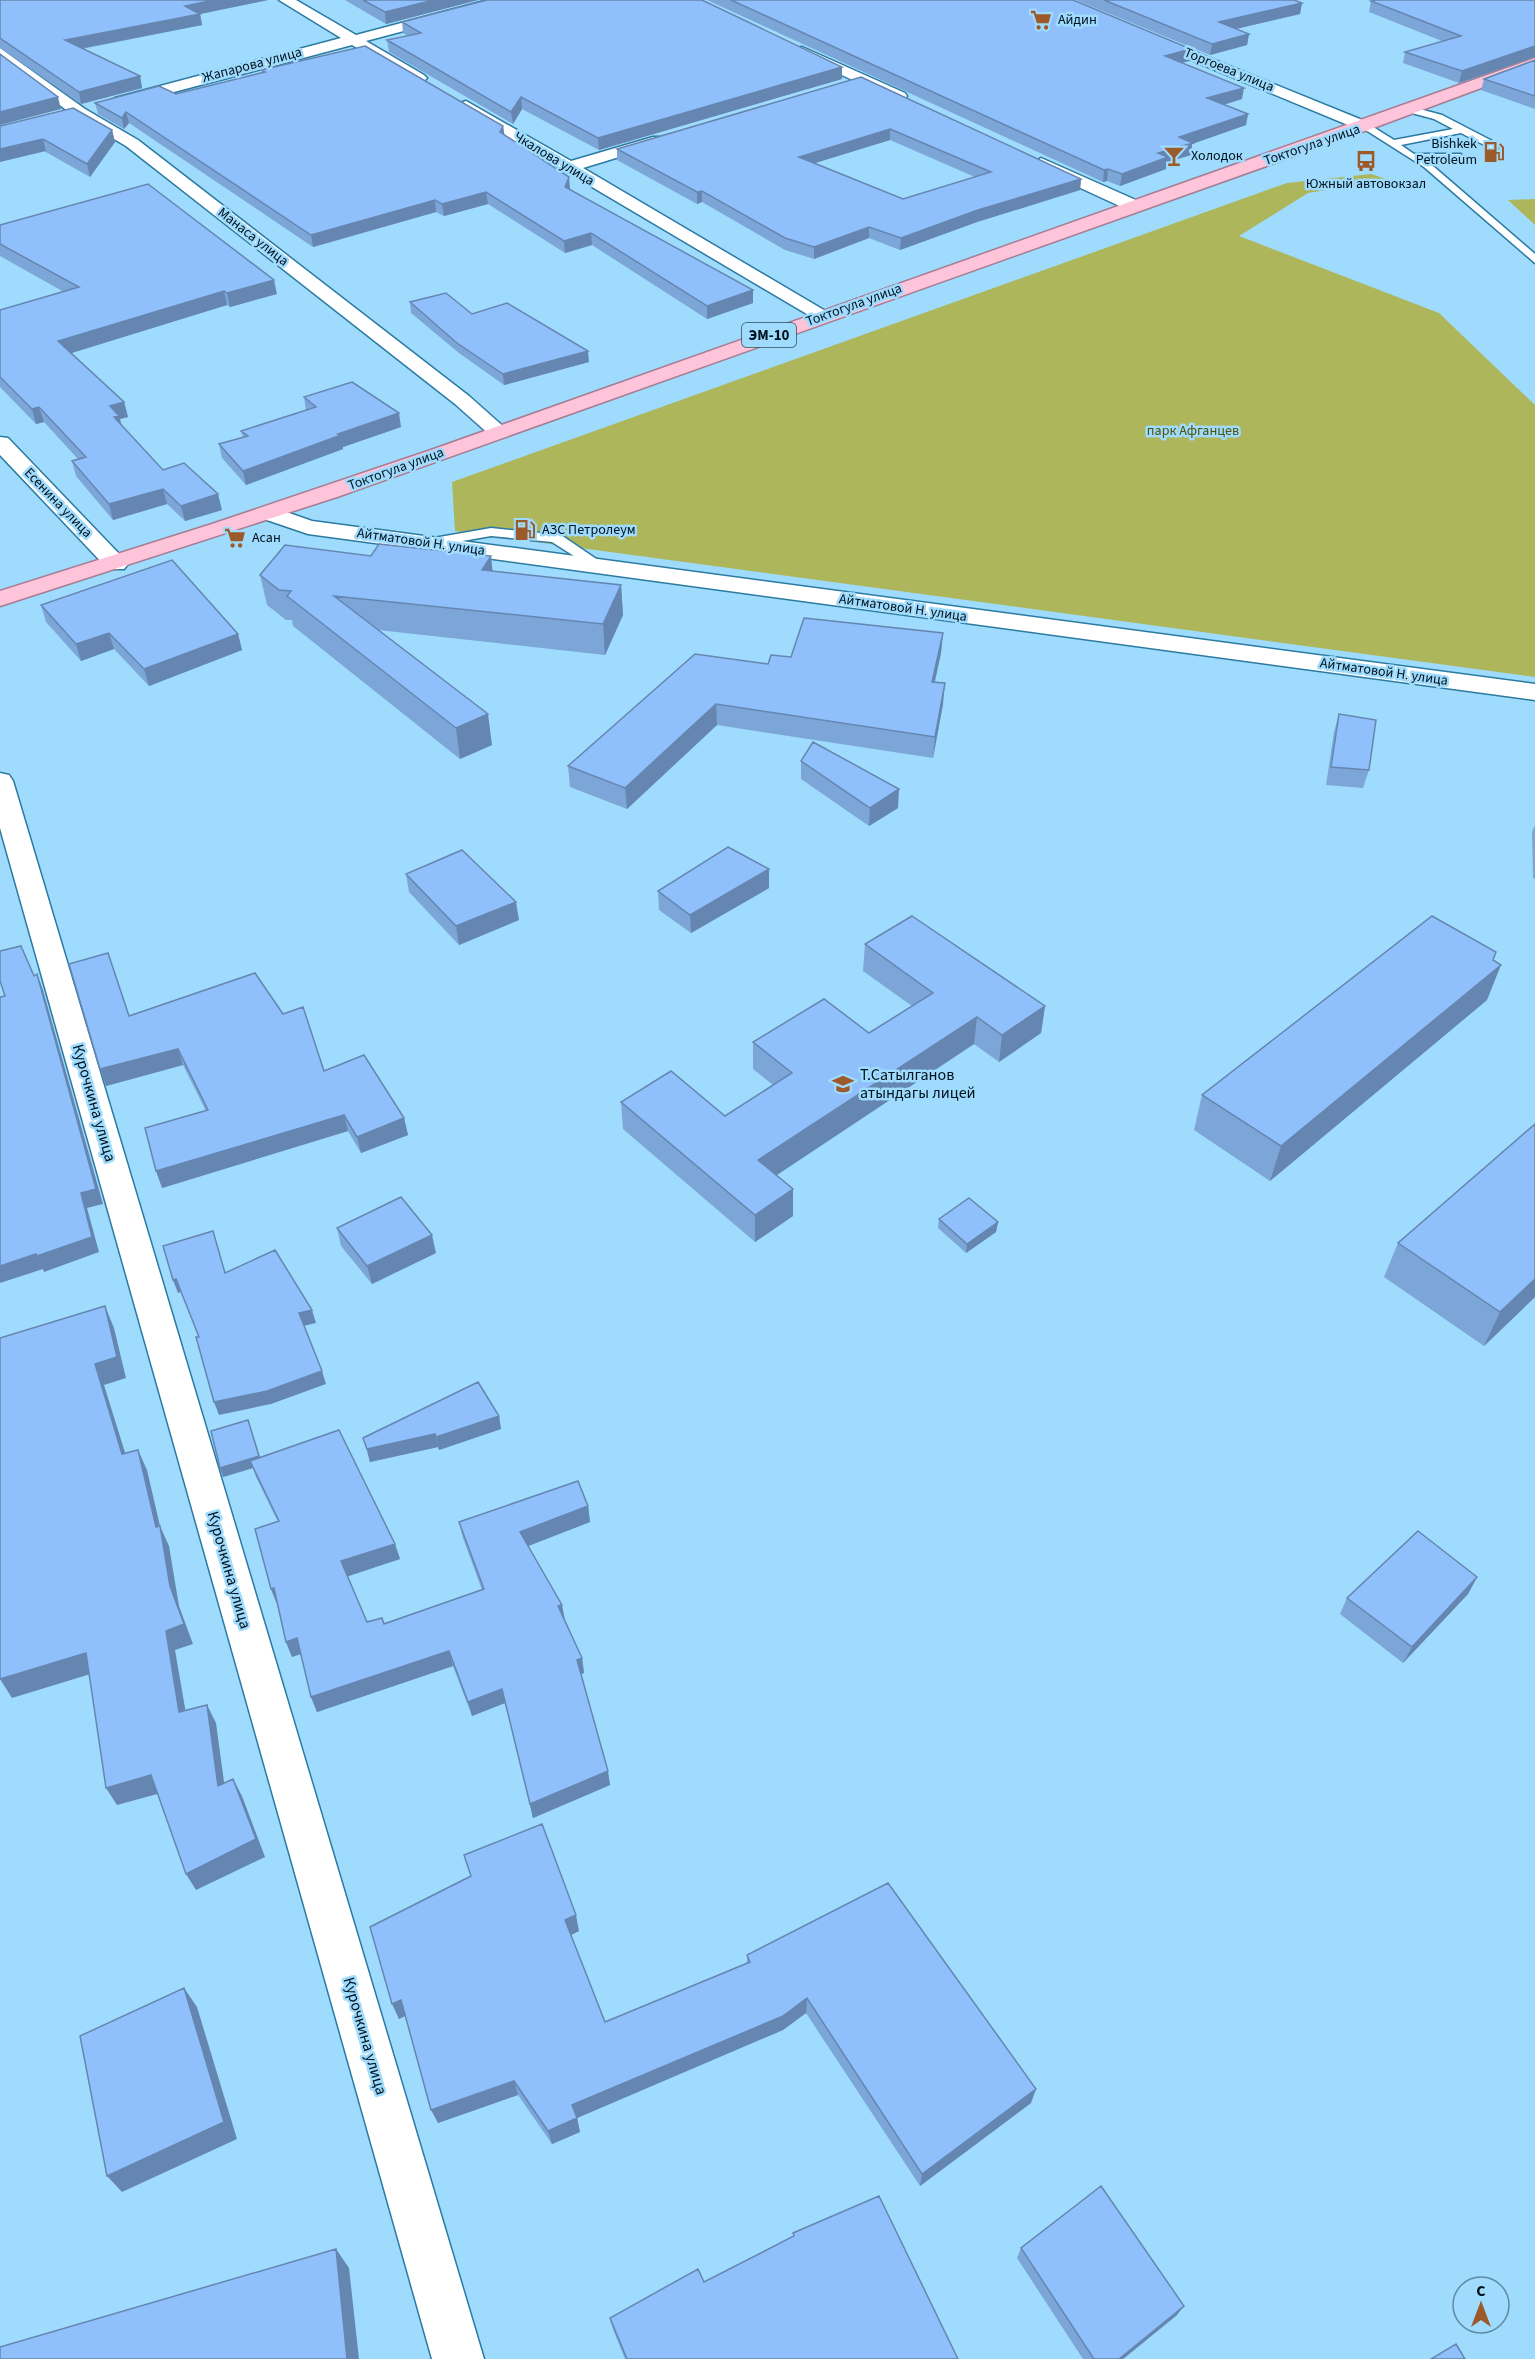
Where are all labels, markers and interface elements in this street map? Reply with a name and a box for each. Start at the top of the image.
supermarket icon: Айдин [1029,8,1053,32]
place label: Айдин [1058,10,1097,30]
street label: Жапарова улица [200,42,304,88]
street label: Торгоева улица [1181,43,1277,97]
street label: Токтогула улица [1261,119,1363,171]
street label: Чкалова улица [510,127,598,191]
place label: Bishkek Petroleum [1416,134,1477,170]
fuel station icon: Bishkek Petroleum [1482,140,1506,164]
bar icon: Холодок [1162,144,1186,168]
place label: Холодок [1191,146,1243,166]
bus stop icon: Южный автовокзал [1354,149,1378,173]
place label: Южный автовокзал [1306,174,1426,194]
street label: Манаса улица [213,203,293,271]
street label: Токтогула улица [803,278,905,332]
road number: ЭМ-10 [742,323,796,347]
park label: парк Афганцев [1147,421,1239,441]
street label: Токтогула улица [345,442,447,496]
street label: Есенина улица [19,464,97,542]
fuel station icon: АЗС Петролеум [513,518,537,542]
place label: АЗС Петролеум [542,520,636,540]
street label: Айтматовой Н. улица [356,523,486,561]
supermarket icon: Асан [223,526,247,550]
place label: Асан [252,528,281,548]
street label: Айтматовой Н. улица [838,589,968,627]
street label: Айтматовой Н. улица [1319,653,1449,691]
street label: Курочкина улица [67,1042,121,1164]
place label: Т.Сатылганов атындагы лицей [860,1064,976,1104]
school or university icon: Т.Сатылганов атындагы лицей [831,1072,855,1096]
street label: Курочкина улица [202,1509,256,1631]
street label: Курочкина улица [338,1975,392,2097]
north arrow [1451,2275,1511,2335]
text: С [1476,2280,1486,2302]

